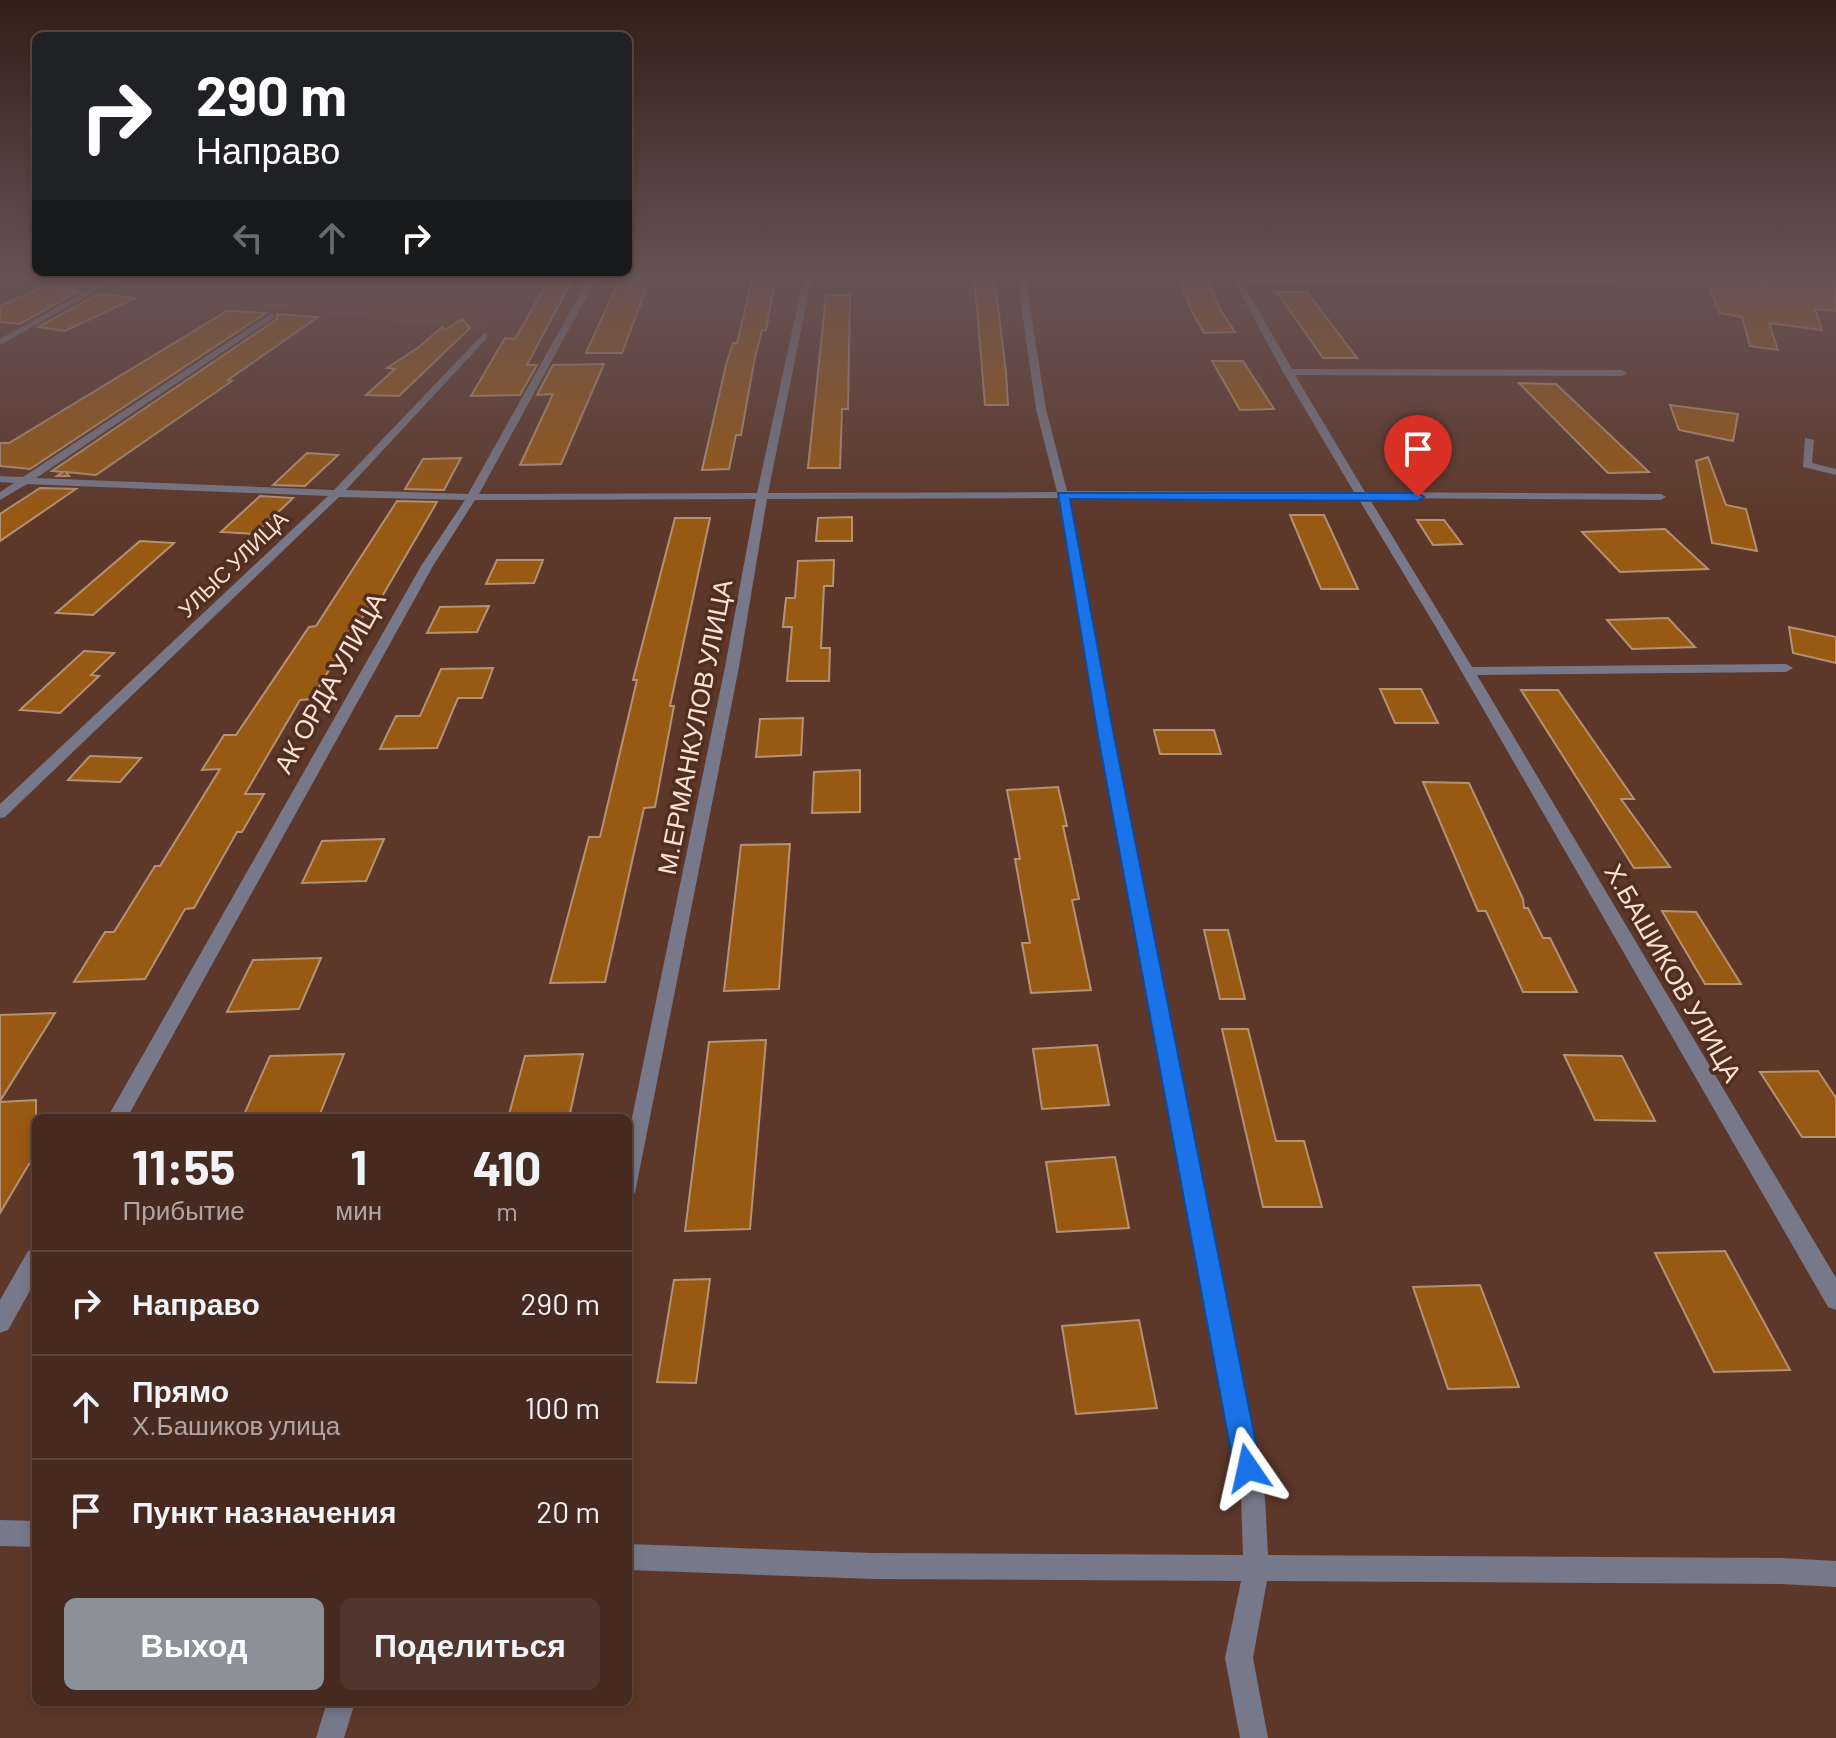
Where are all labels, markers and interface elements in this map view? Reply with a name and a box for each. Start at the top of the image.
text: 290 m [196,60,347,127]
icon: right [64,64,168,168]
text: Направо [196,128,340,171]
icon: left [226,216,270,260]
icon: ahead [310,216,354,260]
icon: right [394,216,438,260]
pin [1384,415,1452,497]
icon: arrive [1396,427,1440,471]
street label: УЛЫС УЛИЦА [172,504,293,623]
street label: М.ЕРМАНКУЛОВ УЛИЦА [650,576,737,877]
street label: АК ОРДА УЛИЦА [266,586,391,778]
street label: Х.БАШИКОВ УЛИЦА [1599,858,1750,1087]
text: 11:55 [132,1137,235,1195]
text: 1 [350,1137,367,1195]
text: 410 [473,1138,541,1196]
text: Прибытие [123,1194,245,1225]
text: мин [335,1194,382,1225]
text: m [496,1195,518,1226]
icon: right [64,1281,108,1325]
text: Направо [132,1285,260,1321]
text: 290 m [521,1285,600,1321]
text: Прямо [132,1372,229,1408]
icon: ahead [64,1385,108,1429]
text: 100 m [525,1389,600,1425]
text: Х.Башиков улица [132,1409,340,1440]
position arrow [1206,1426,1290,1510]
icon: arrive [64,1489,108,1533]
text: Пункт назначения [132,1493,396,1529]
text: 20 m [536,1493,600,1529]
button: Выход [64,1598,324,1690]
button: Поделиться [340,1598,600,1690]

